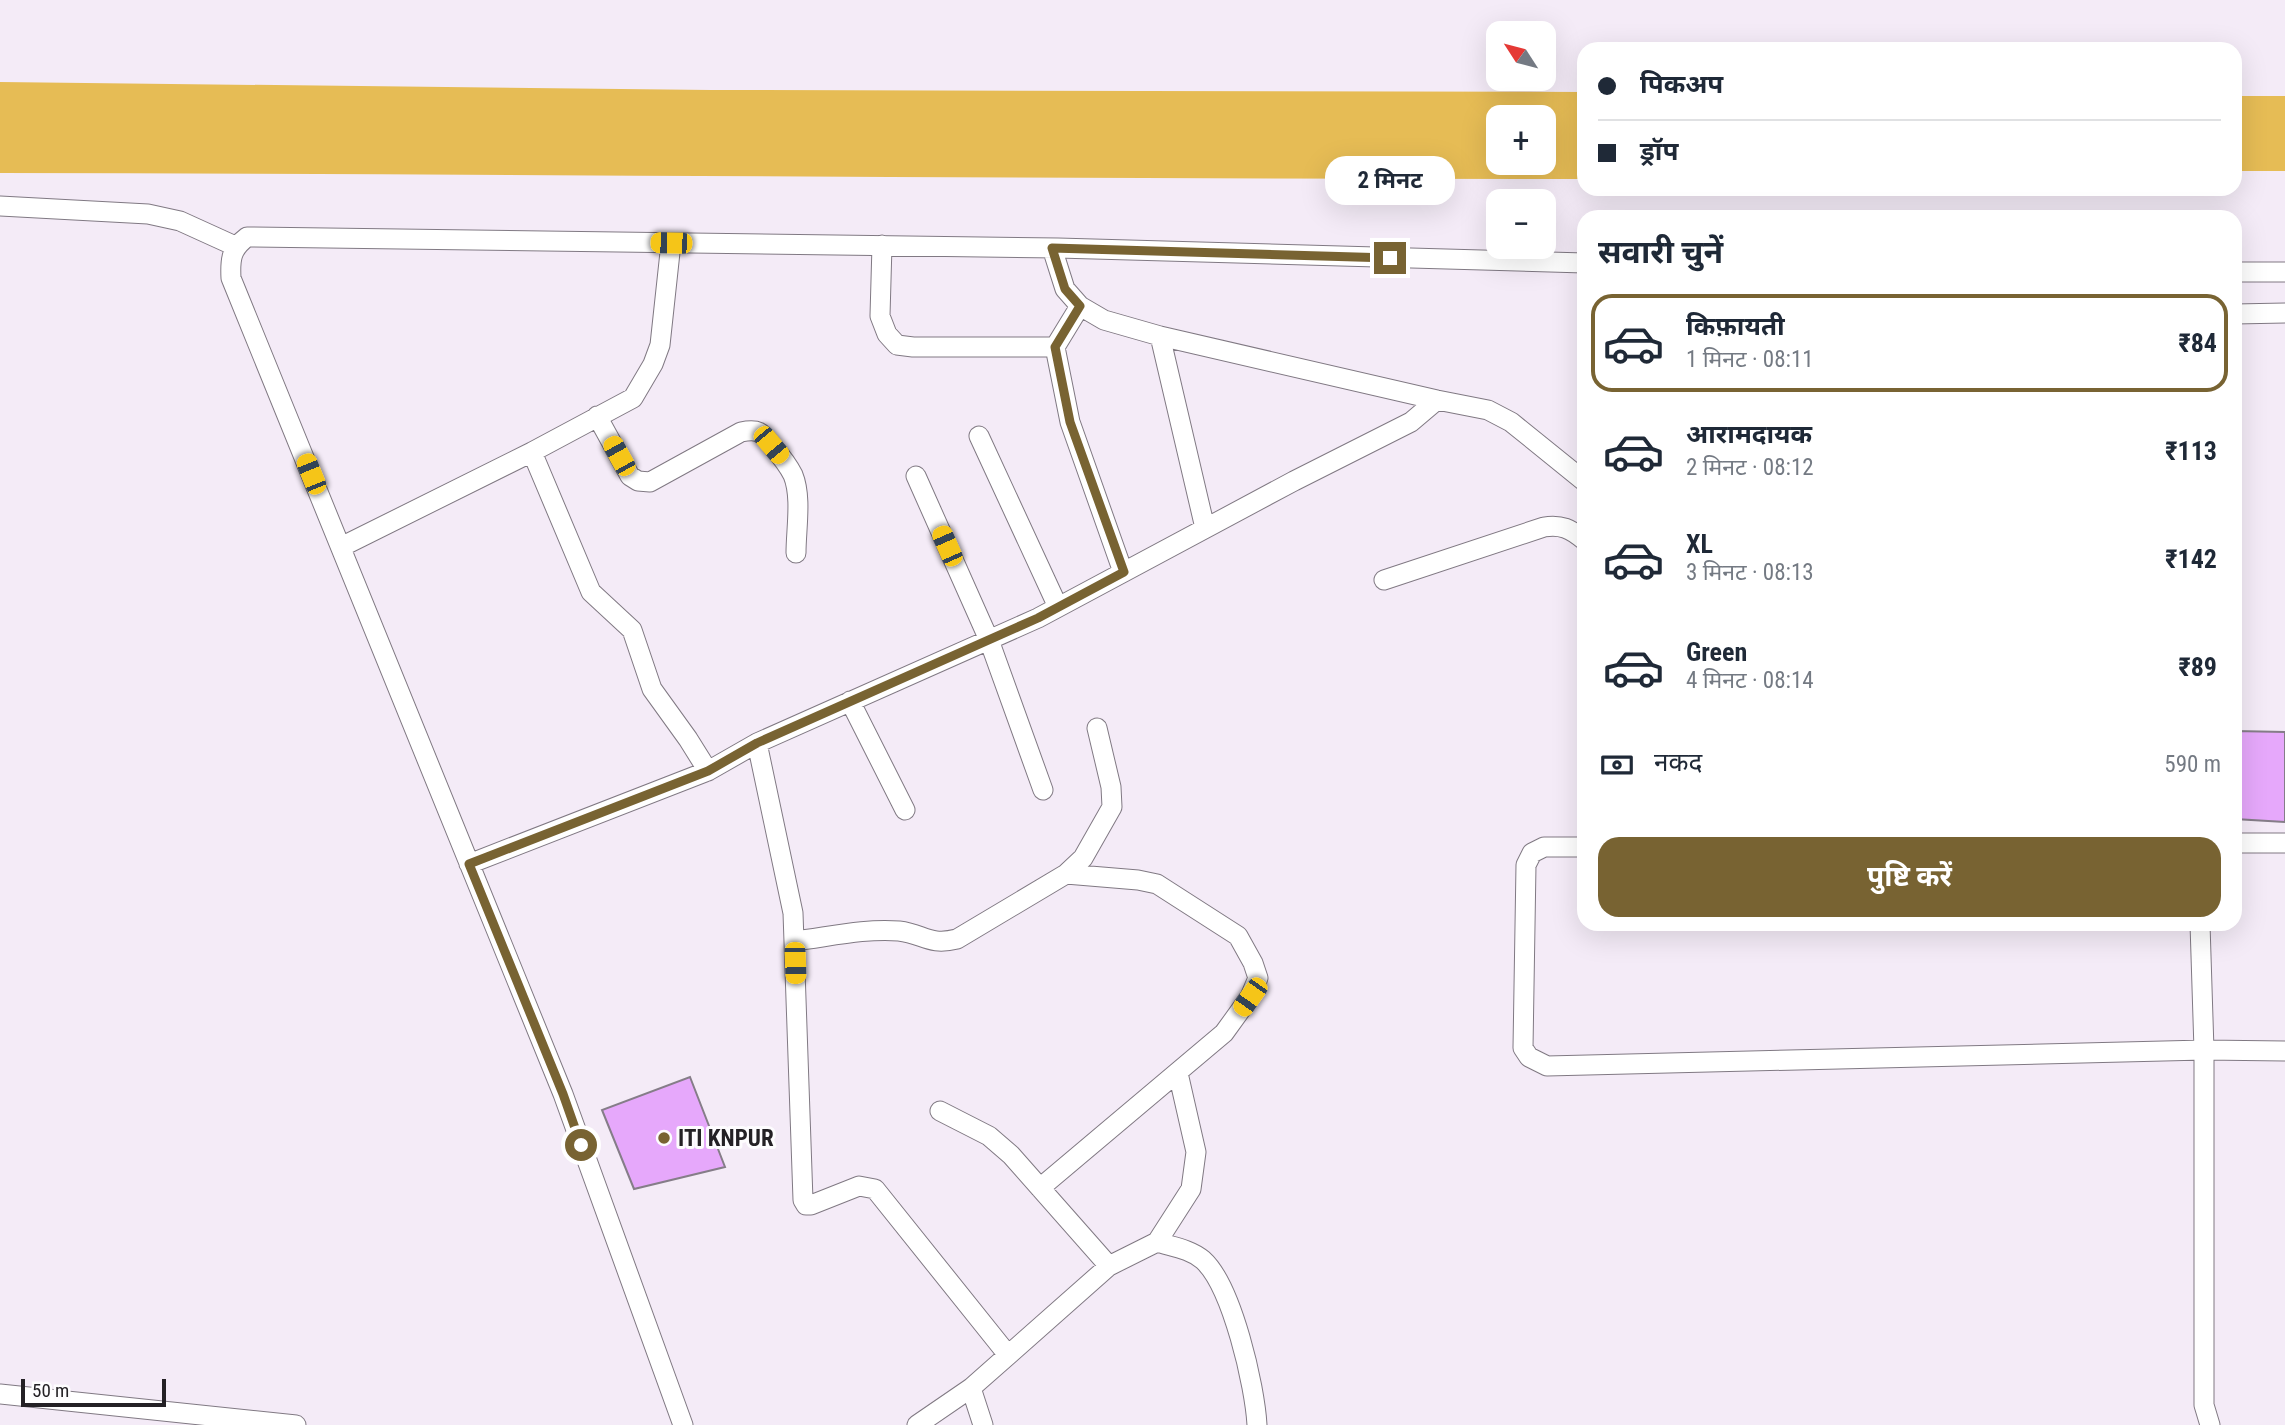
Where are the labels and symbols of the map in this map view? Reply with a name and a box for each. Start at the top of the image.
north arrow [1486,21,1556,91]
callout: 2 मिनट [1325,156,1455,205]
car [650,232,693,254]
route end [1374,242,1406,274]
car [750,422,793,468]
car [600,433,639,479]
car [294,451,329,497]
car [929,523,966,569]
car [784,942,807,984]
car [1230,974,1271,1020]
place label: ITI KNPUR [678,1125,774,1152]
route start [565,1129,597,1161]
marker: ITI KNPUR [656,1130,672,1146]
scale bar [21,1376,166,1408]

